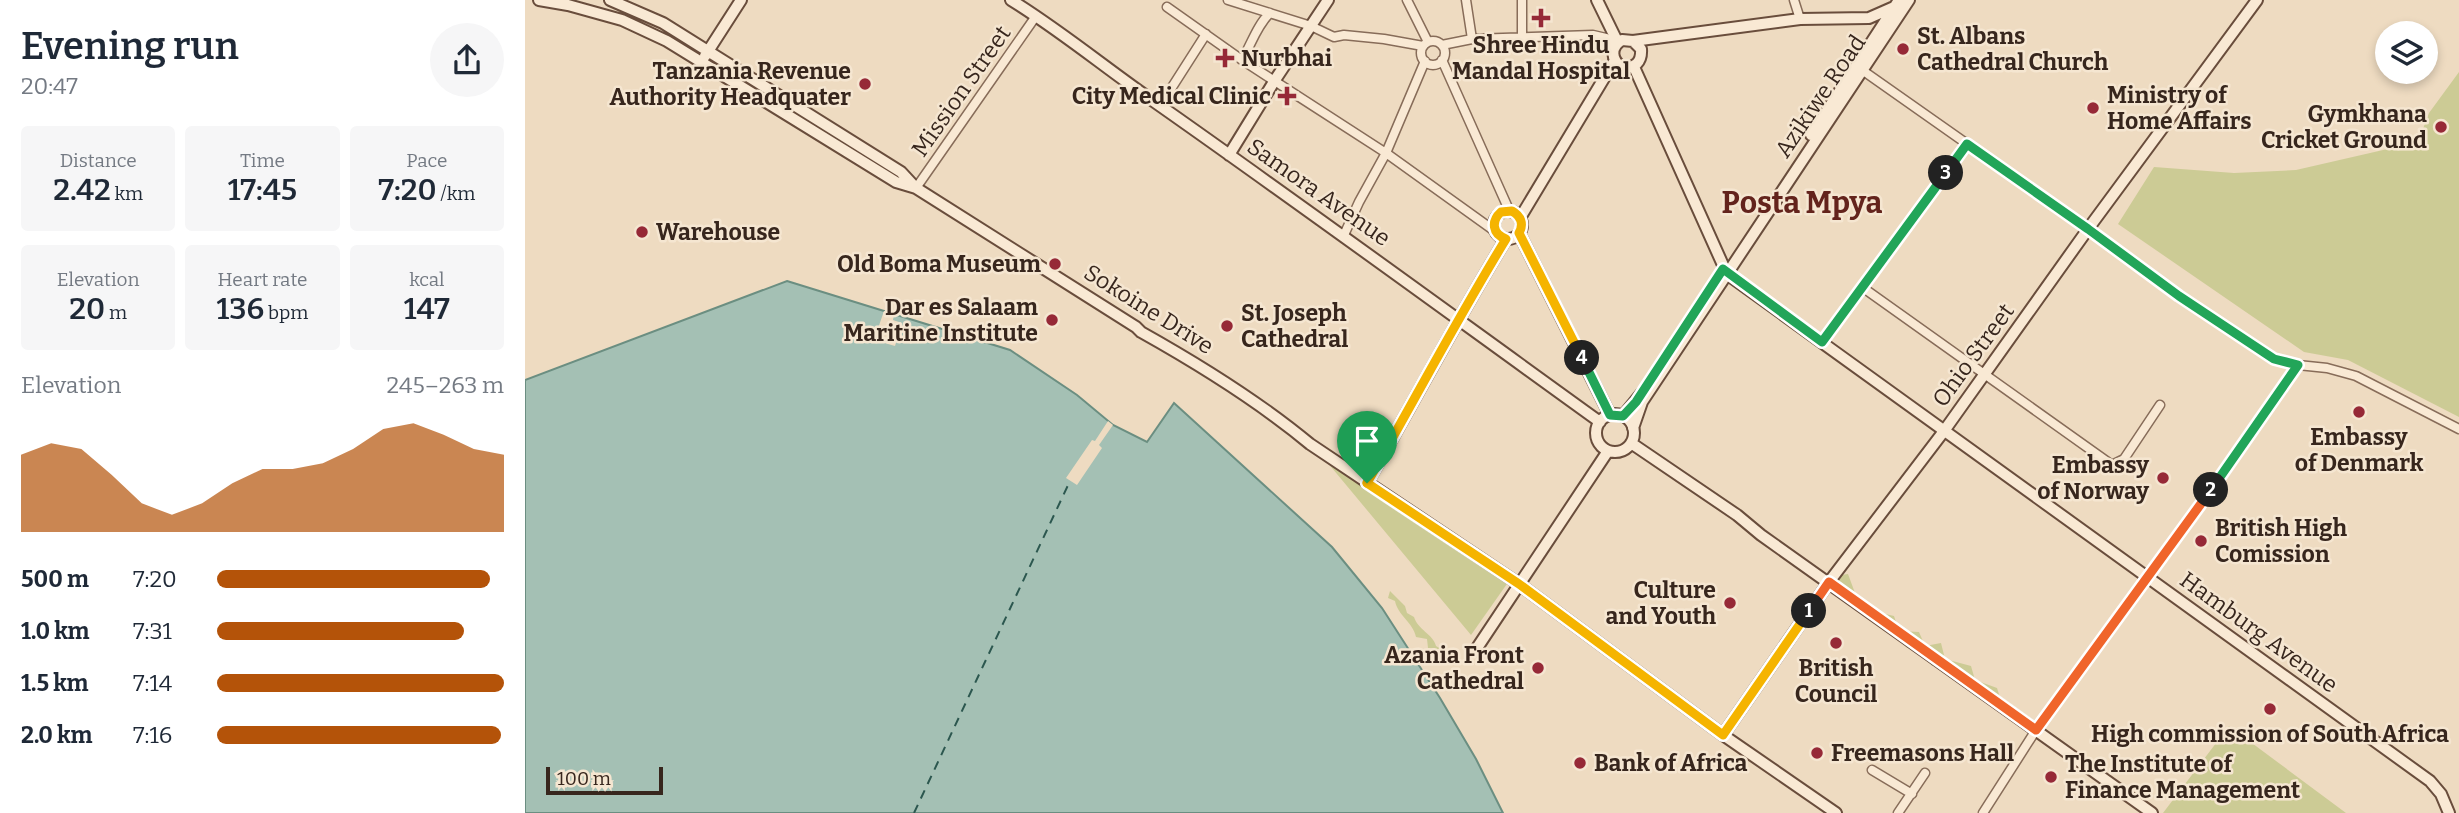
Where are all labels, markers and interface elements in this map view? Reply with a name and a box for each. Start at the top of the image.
marker: Shree Hindu Mandal Hospital [1531,8,1551,28]
street label: Mission Street [906,20,1016,162]
map controls [2375,21,2438,84]
button: layers [2375,21,2438,84]
place label: St. Albans Cathedral Church [1917,22,2109,76]
text: Evening run [21,23,239,69]
button: share [430,23,504,97]
street label: Azikiwe Road [1769,29,1872,163]
place label: Shree Hindu Mandal Hospital [1452,31,1630,85]
marker: St. Albans Cathedral Church [1895,41,1911,57]
place label: Nurbhai [1241,44,1332,72]
marker: Nurbhai [1215,48,1235,68]
place label: Tanzania Revenue Authority Headquater [609,57,851,111]
text: 20:47 [21,72,78,100]
marker: Tanzania Revenue Authority Headquater [857,76,873,92]
place label: Ministry of Home Affairs [2107,81,2252,135]
place label: City Medical Clinic [1072,82,1271,110]
marker: City Medical Clinic [1277,86,1297,106]
marker: Ministry of Home Affairs [2085,100,2101,116]
place label: Gymkhana Cricket Ground [2261,100,2427,154]
marker: Gymkhana Cricket Ground [2433,119,2449,135]
street label: Samora Avenue [1242,132,1396,252]
text: Distance [60,149,137,172]
text: Time [240,149,285,172]
text: Pace [406,149,447,172]
pin: 3 [1929,156,1963,190]
text: 3 [1940,161,1951,184]
text: 2.42 [53,172,111,208]
text: 17:45 [228,172,297,208]
text: 7:20 [378,172,437,208]
text: km [111,182,143,205]
text: /km [437,182,475,205]
district label: Posta Mpya [1722,185,1883,221]
place label: Warehouse [656,218,780,246]
marker: Warehouse [634,224,650,240]
place label: Old Boma Museum [837,250,1041,278]
marker: Old Boma Museum [1047,256,1063,272]
street label: Sokoine Drive [1079,258,1219,360]
text: Elevation [57,268,140,291]
text: Heart rate [218,268,307,291]
text: kcal [409,268,445,291]
text: 20 [69,291,105,327]
text: 136 [217,291,264,327]
text: 147 [404,291,450,327]
place label: Dar es Salaam Maritine Institute [844,293,1038,347]
street label: Ohio Street [1926,298,2020,412]
place label: St. Joseph Cathedral [1241,299,1348,353]
text: m [105,301,127,324]
text: bpm [264,301,308,324]
marker: Dar es Salaam Maritine Institute [1044,312,1060,328]
marker: St. Joseph Cathedral [1219,318,1235,334]
pin: 4 [1565,340,1599,376]
text: 4 [1576,346,1587,369]
text: Elevation [21,371,121,399]
text: 245–263 m [387,371,504,399]
marker: Embassy of Denmark [2351,404,2367,420]
pin [1337,411,1397,483]
icon: arrive [1348,422,1386,460]
place label: Embassy of Denmark [2295,423,2424,477]
place label: Embassy of Norway [2037,451,2149,505]
marker: Embassy of Norway [2155,470,2171,486]
pin: 2 [2193,472,2229,508]
text: 2 [2205,478,2216,501]
place label: British High Comission [2215,514,2347,568]
marker: British High Comission [2193,533,2209,549]
text: 500 m [21,565,89,593]
text: 7:20 [133,565,177,593]
street label: Hamburg Avenue [2175,565,2343,699]
place label: Culture and Youth [1605,576,1716,630]
pin: 1 [1791,594,1827,628]
marker: Culture and Youth [1722,595,1738,611]
text: 1 [1804,599,1813,622]
text: 1.0 km [21,617,90,645]
text: 7:31 [133,617,172,645]
marker: British Council [1828,635,1844,651]
place label: Azania Front Cathedral [1384,641,1524,695]
place label: British Council [1795,654,1877,708]
marker: Azania Front Cathedral [1530,660,1546,676]
text: 1.5 km [21,669,88,697]
text: 7:14 [133,669,172,697]
marker: High commission of South Africa [2262,701,2278,717]
place label: High commission of South Africa [2091,720,2449,748]
text: 2.0 km [21,721,92,749]
text: 7:16 [133,721,172,749]
place label: Freemasons Hall [1831,739,2014,767]
marker: Freemasons Hall [1809,745,1825,761]
place label: Bank of Africa [1594,749,1748,777]
place label: The Institute of Finance Management [2065,750,2300,804]
marker: Bank of Africa [1572,755,1588,771]
scale bar [546,764,663,796]
text: 100 m [557,767,611,790]
marker: The Institute of Finance Management [2043,769,2059,785]

